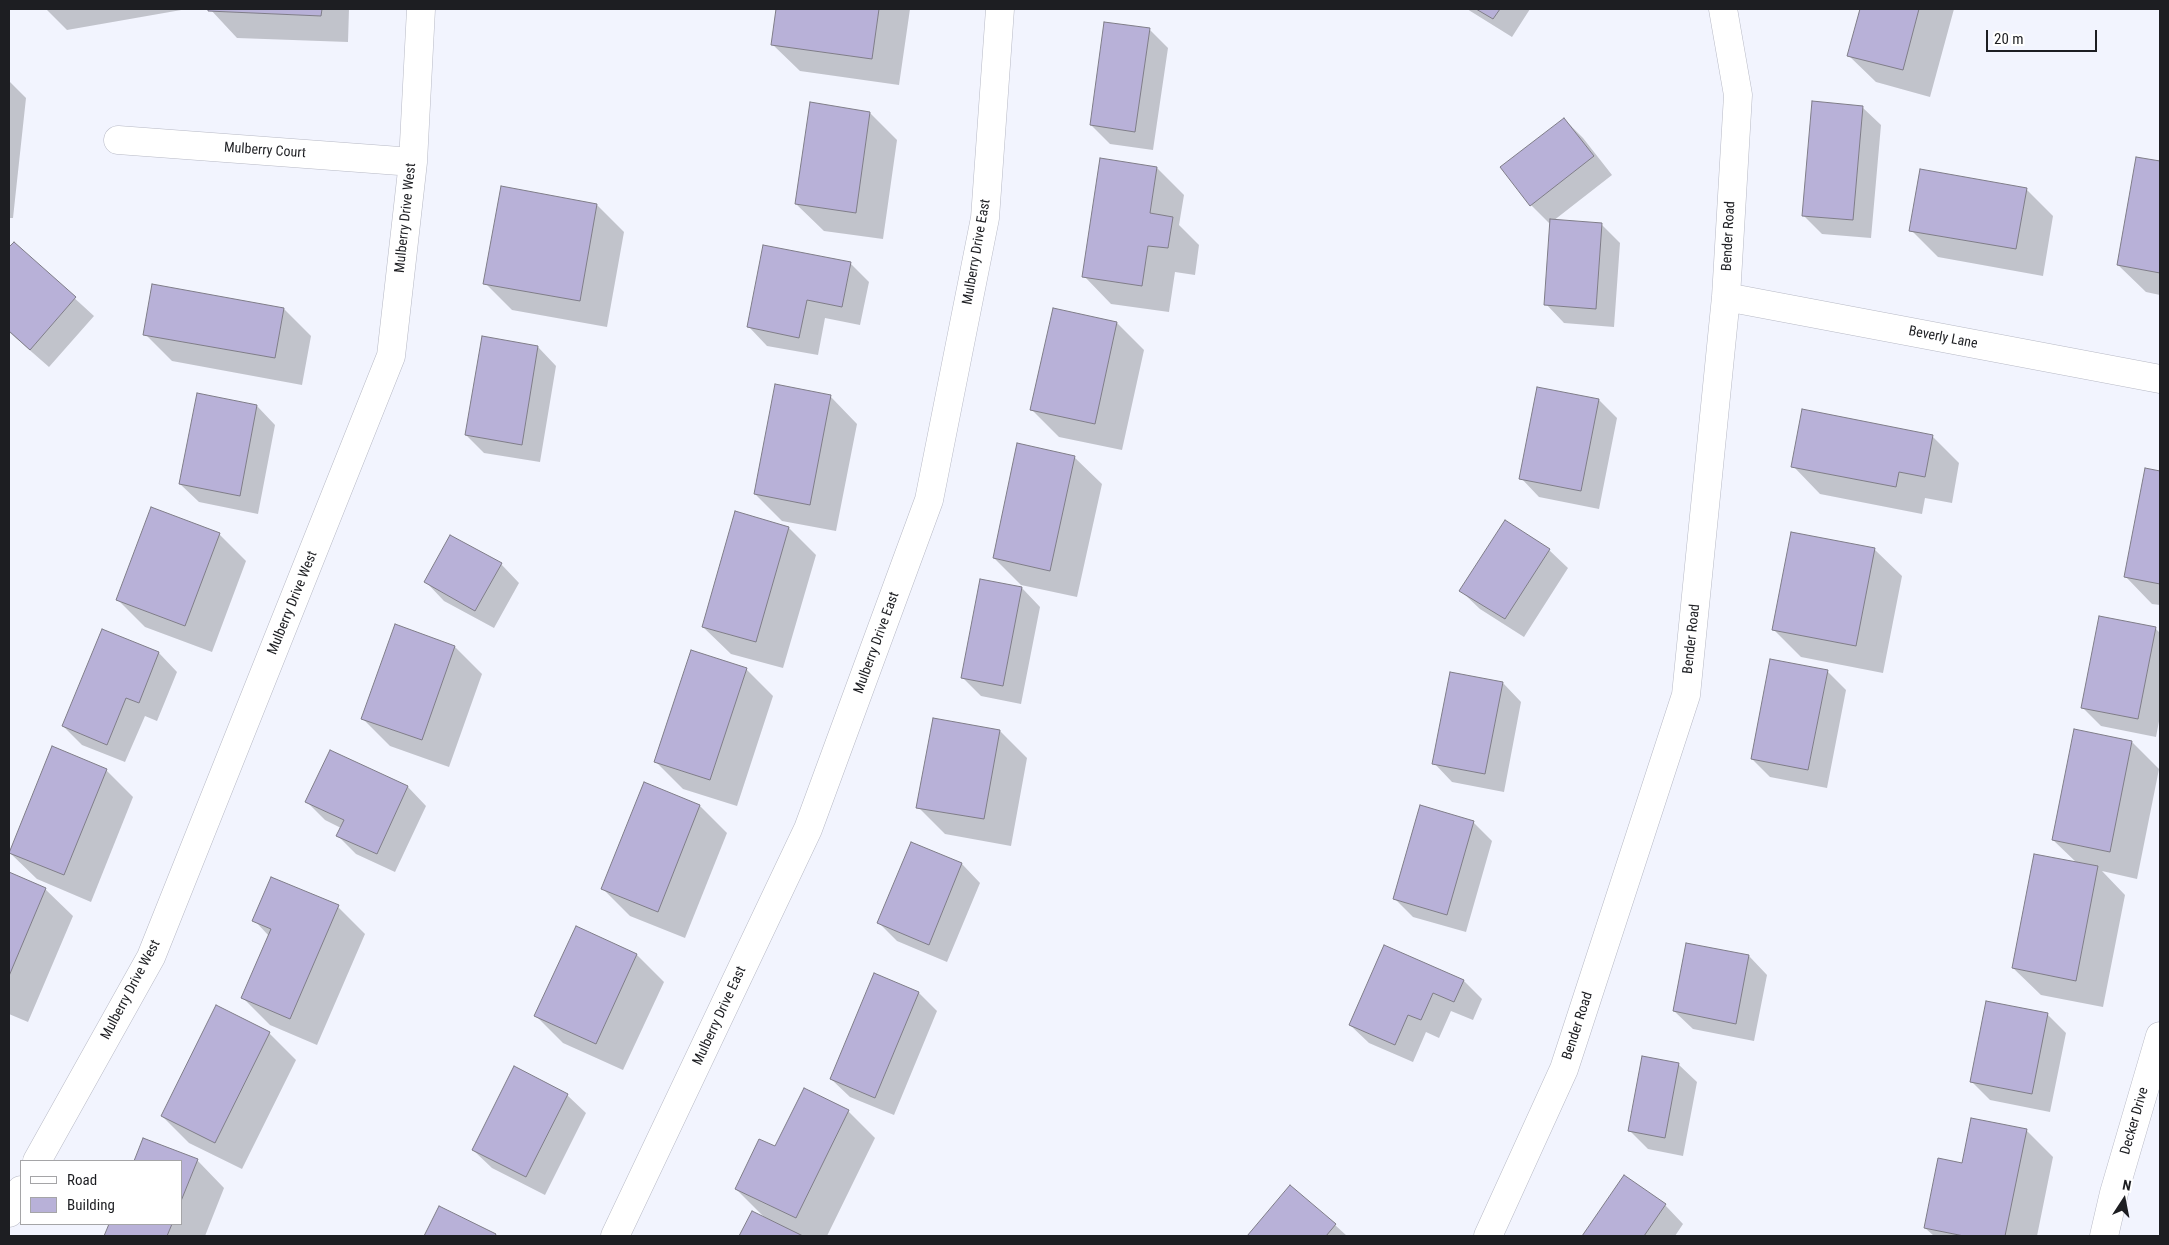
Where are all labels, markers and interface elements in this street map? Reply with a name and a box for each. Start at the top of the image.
scale bar [1989,20,2100,52]
text: 20 m [1994,30,2024,48]
street label: Mulberry Court [223,140,307,162]
street label: Mulberry Drive West [392,162,420,274]
street label: Mulberry Drive East [959,198,995,306]
street label: Bender Road [1719,201,1739,271]
street label: Beverly Lane [1907,323,1979,353]
street label: Mulberry Drive West [265,549,321,657]
street label: Mulberry Drive East [851,590,903,696]
street label: Bender Road [1680,603,1704,675]
street label: Mulberry Drive West [98,937,164,1043]
street label: Mulberry Drive East [690,964,750,1068]
street label: Bender Road [1559,990,1597,1062]
street label: Decker Drive [2117,1085,2153,1157]
legend [20,1160,182,1225]
text: Road [67,1171,97,1189]
north arrow [2099,1175,2149,1225]
text: N [2121,1177,2133,1194]
text: Building [67,1196,115,1214]

